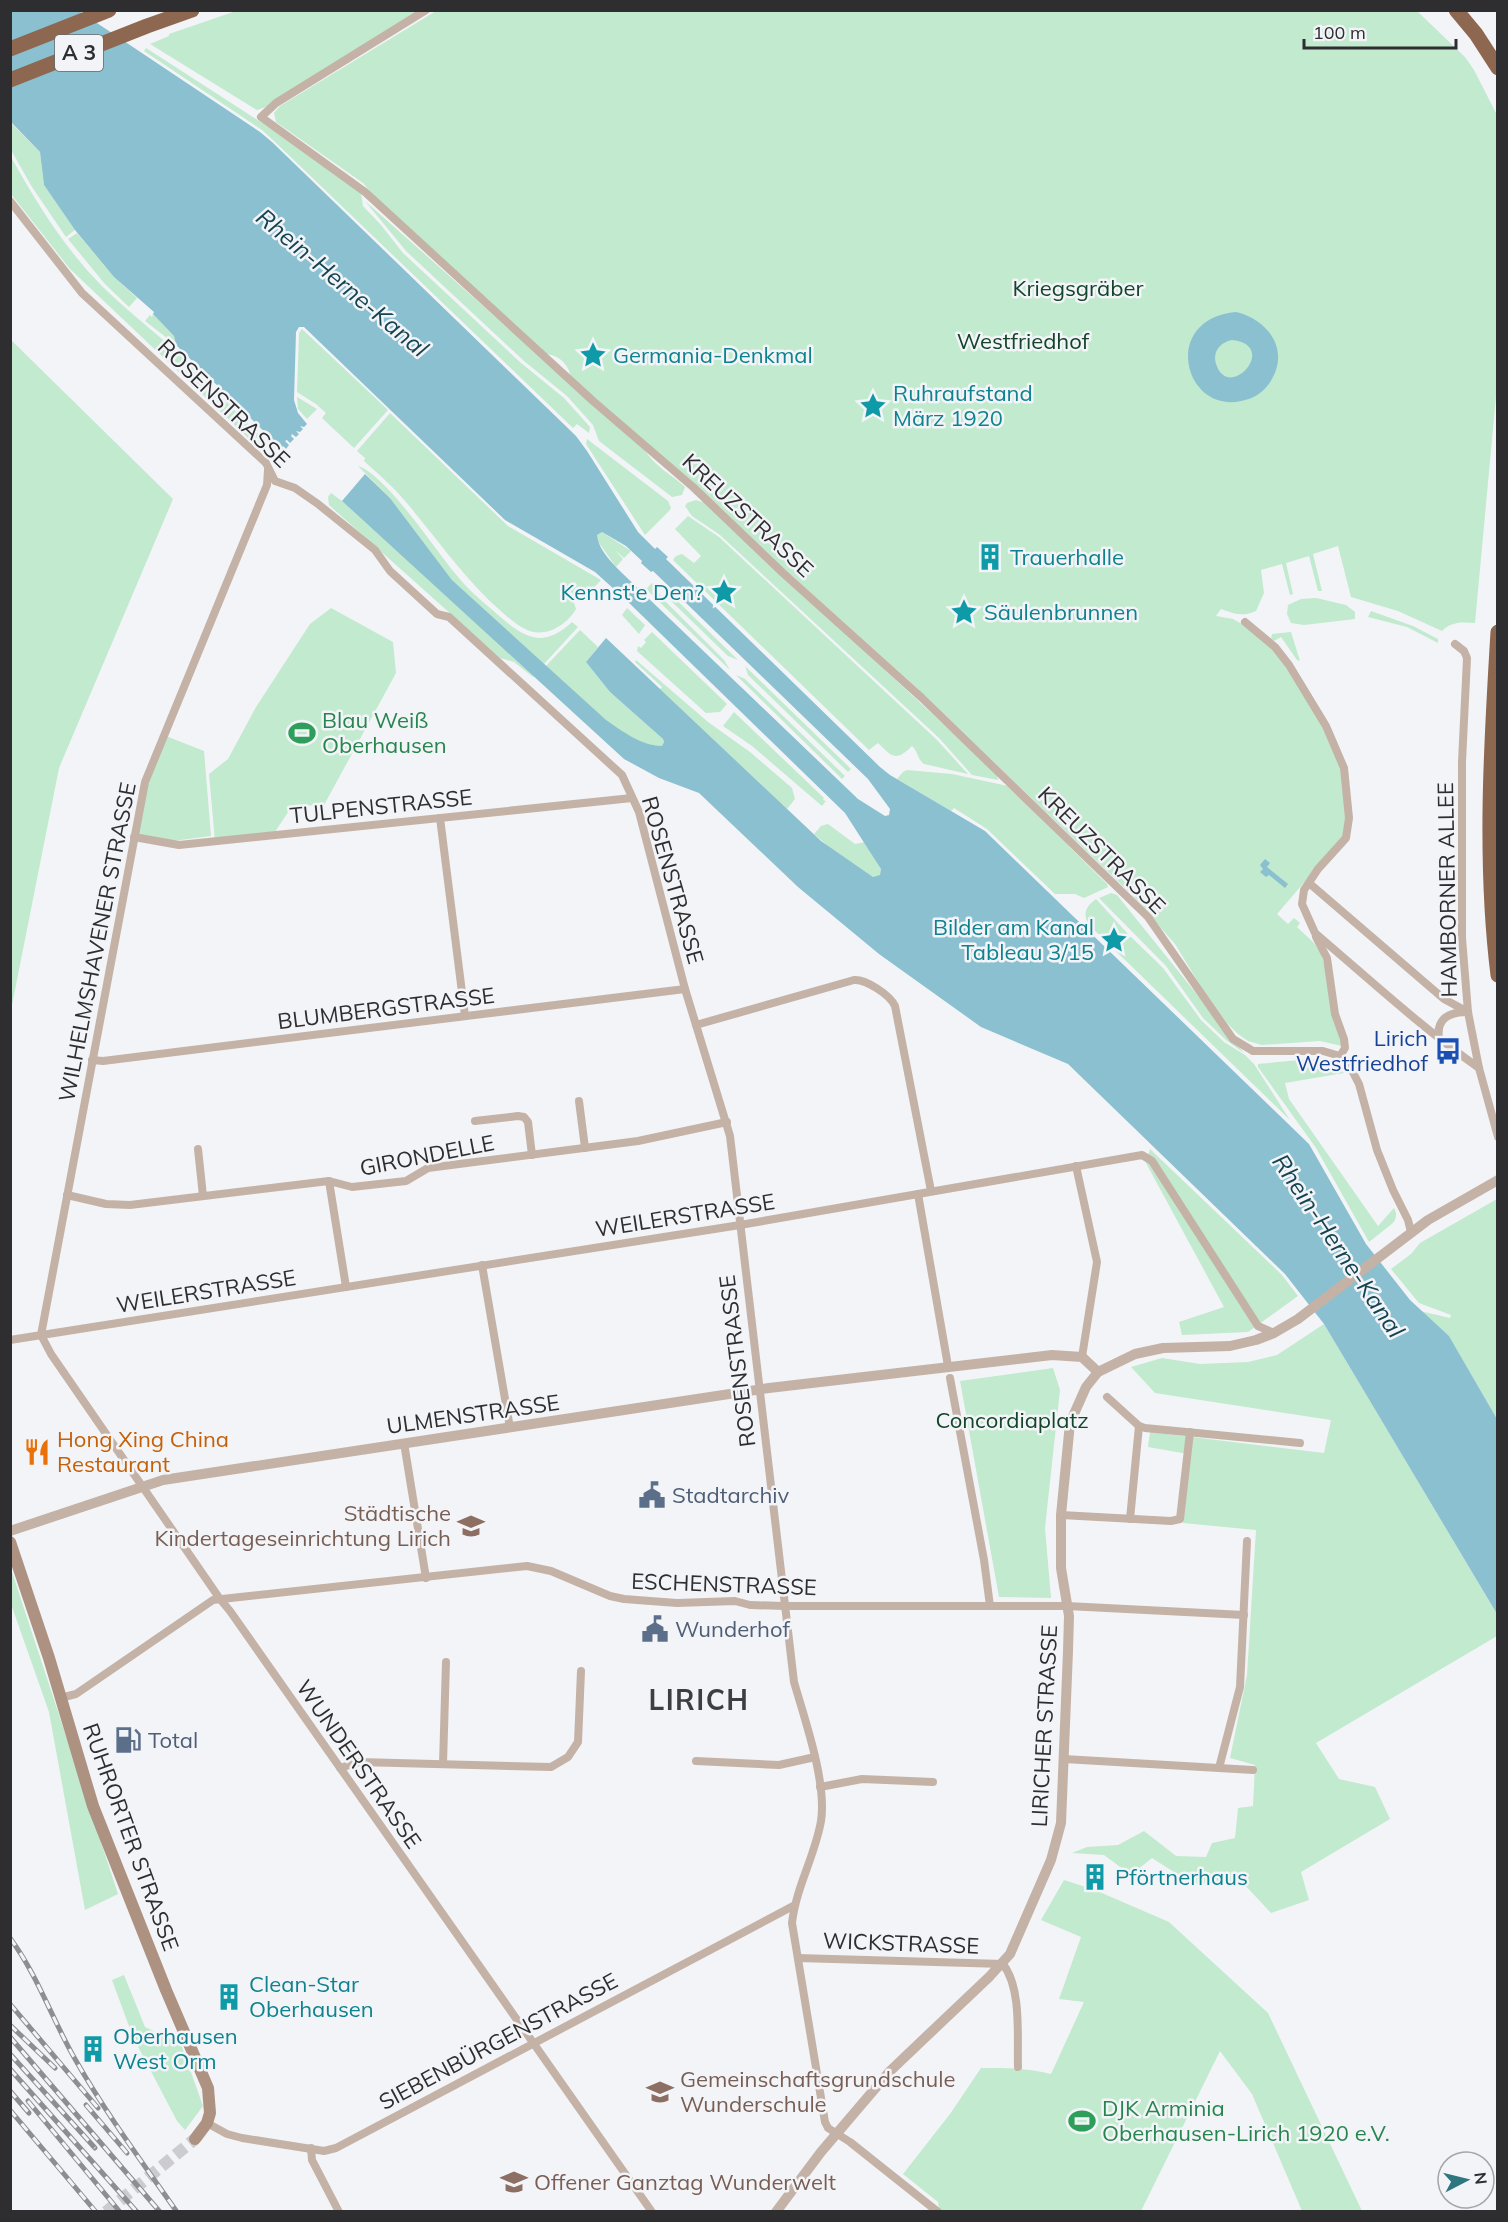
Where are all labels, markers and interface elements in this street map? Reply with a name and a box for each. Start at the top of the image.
scale bar [1304,12,1456,50]
text: 100 m [1313,21,1366,44]
road number: A 3 [55,35,103,71]
water label: Rhein-Herne-Kanal [251,202,435,363]
park label: Kriegsgräber [1013,274,1143,302]
park label: Westfriedhof [957,327,1090,355]
street label: ROSENSTRASSE [152,333,296,473]
place icon: Germania-Denkmal [578,340,608,370]
place label: Germania-Denkmal [613,341,813,369]
place label: Ruhraufstand März 1920 [893,379,1033,432]
place icon: Ruhraufstand März 1920 [858,391,888,421]
street label: KREUZSTRASSE [677,447,819,583]
building icon: Trauerhalle [975,542,1005,572]
place label: Trauerhalle [1010,543,1124,571]
place icon: Kennst'e Den? [709,577,739,607]
place label: Kennst'e Den? [561,578,704,606]
place icon: Säulenbrunnen [949,597,979,627]
place label: Säulenbrunnen [984,598,1138,626]
place label: Blau Weiß Oberhausen [322,706,447,759]
sports icon: Blau Weiß Oberhausen [287,718,317,748]
street label: WILHELMSHAVENER STRASSE [52,780,142,1104]
street label: KREUZSTRASSE [1032,780,1172,920]
street label: HAMBORNER ALLEE [1431,782,1463,998]
street label: TULPENSTRASSE [289,783,473,829]
street label: ROSENSTRASSE [636,793,710,967]
place label: Bilder am Kanal Tableau 3/15 [933,913,1094,966]
place icon: Bilder am Kanal Tableau 3/15 [1099,925,1129,955]
street label: BLUMBERGSTRASSE [276,981,496,1035]
place label: Lirich Westfriedhof [1296,1024,1429,1077]
bus stop icon: Lirich Westfriedhof [1433,1036,1463,1066]
street label: GIRONDELLE [357,1128,497,1182]
water label: Rhein-Herne-Kanal [1266,1148,1412,1343]
street label: WEILERSTRASSE [593,1187,777,1243]
street label: WEILERSTRASSE [114,1263,298,1319]
street label: ROSENSTRASSE [713,1273,761,1449]
street label: ULMENSTRASSE [385,1388,561,1440]
park label: Concordiaplatz [935,1406,1089,1434]
place label: Hong Xing China Restaurant [57,1425,229,1478]
restaurant icon: Hong Xing China Restaurant [22,1437,52,1467]
public building icon: Stadtarchiv [637,1480,667,1510]
place label: Stadtarchiv [672,1481,790,1509]
place label: Städtische Kindertageseinrichtung Lirich [155,1499,451,1552]
school or university icon: Städtische Kindertageseinrichtung Lirich [456,1511,486,1541]
street label: ESCHENSTRASSE [631,1567,817,1601]
public building icon: Wunderhof [640,1614,670,1644]
place label: Wunderhof [675,1615,790,1643]
street label: LIRICHER STRASSE [1025,1624,1063,1828]
street label: WUNDERSTRASSE [290,1674,428,1854]
district label: LIRICH [648,1682,750,1717]
street label: RUHRORTER STRASSE [77,1719,185,1955]
fuel station icon: Total [113,1725,143,1755]
place label: Total [148,1726,198,1754]
building icon: Pförtnerhaus [1080,1862,1110,1892]
place label: Pförtnerhaus [1115,1863,1248,1891]
street label: WICKSTRASSE [822,1926,980,1960]
street label: SIEBENBÜRGENSTRASSE [374,1966,622,2116]
place label: Clean-Star Oberhausen [249,1970,374,2023]
building icon: Clean-Star Oberhausen [214,1982,244,2012]
place label: Oberhausen West Orm [113,2022,238,2075]
building icon: Oberhausen West Orm [78,2034,108,2064]
place label: Gemeinschaftsgrundschule Wunderschule [680,2065,956,2118]
school or university icon: Gemeinschaftsgrundschule Wunderschule [645,2077,675,2107]
place label: DJK Arminia Oberhausen-Lirich 1920 e.V. [1102,2094,1390,2147]
sports icon: DJK Arminia Oberhausen-Lirich 1920 e.V. [1067,2106,1097,2136]
north arrow [1436,2150,1496,2210]
school or university icon: Offener Ganztag Wunderwelt [499,2167,529,2197]
place label: Offener Ganztag Wunderwelt [534,2168,836,2196]
text: N [1470,2171,1492,2185]

